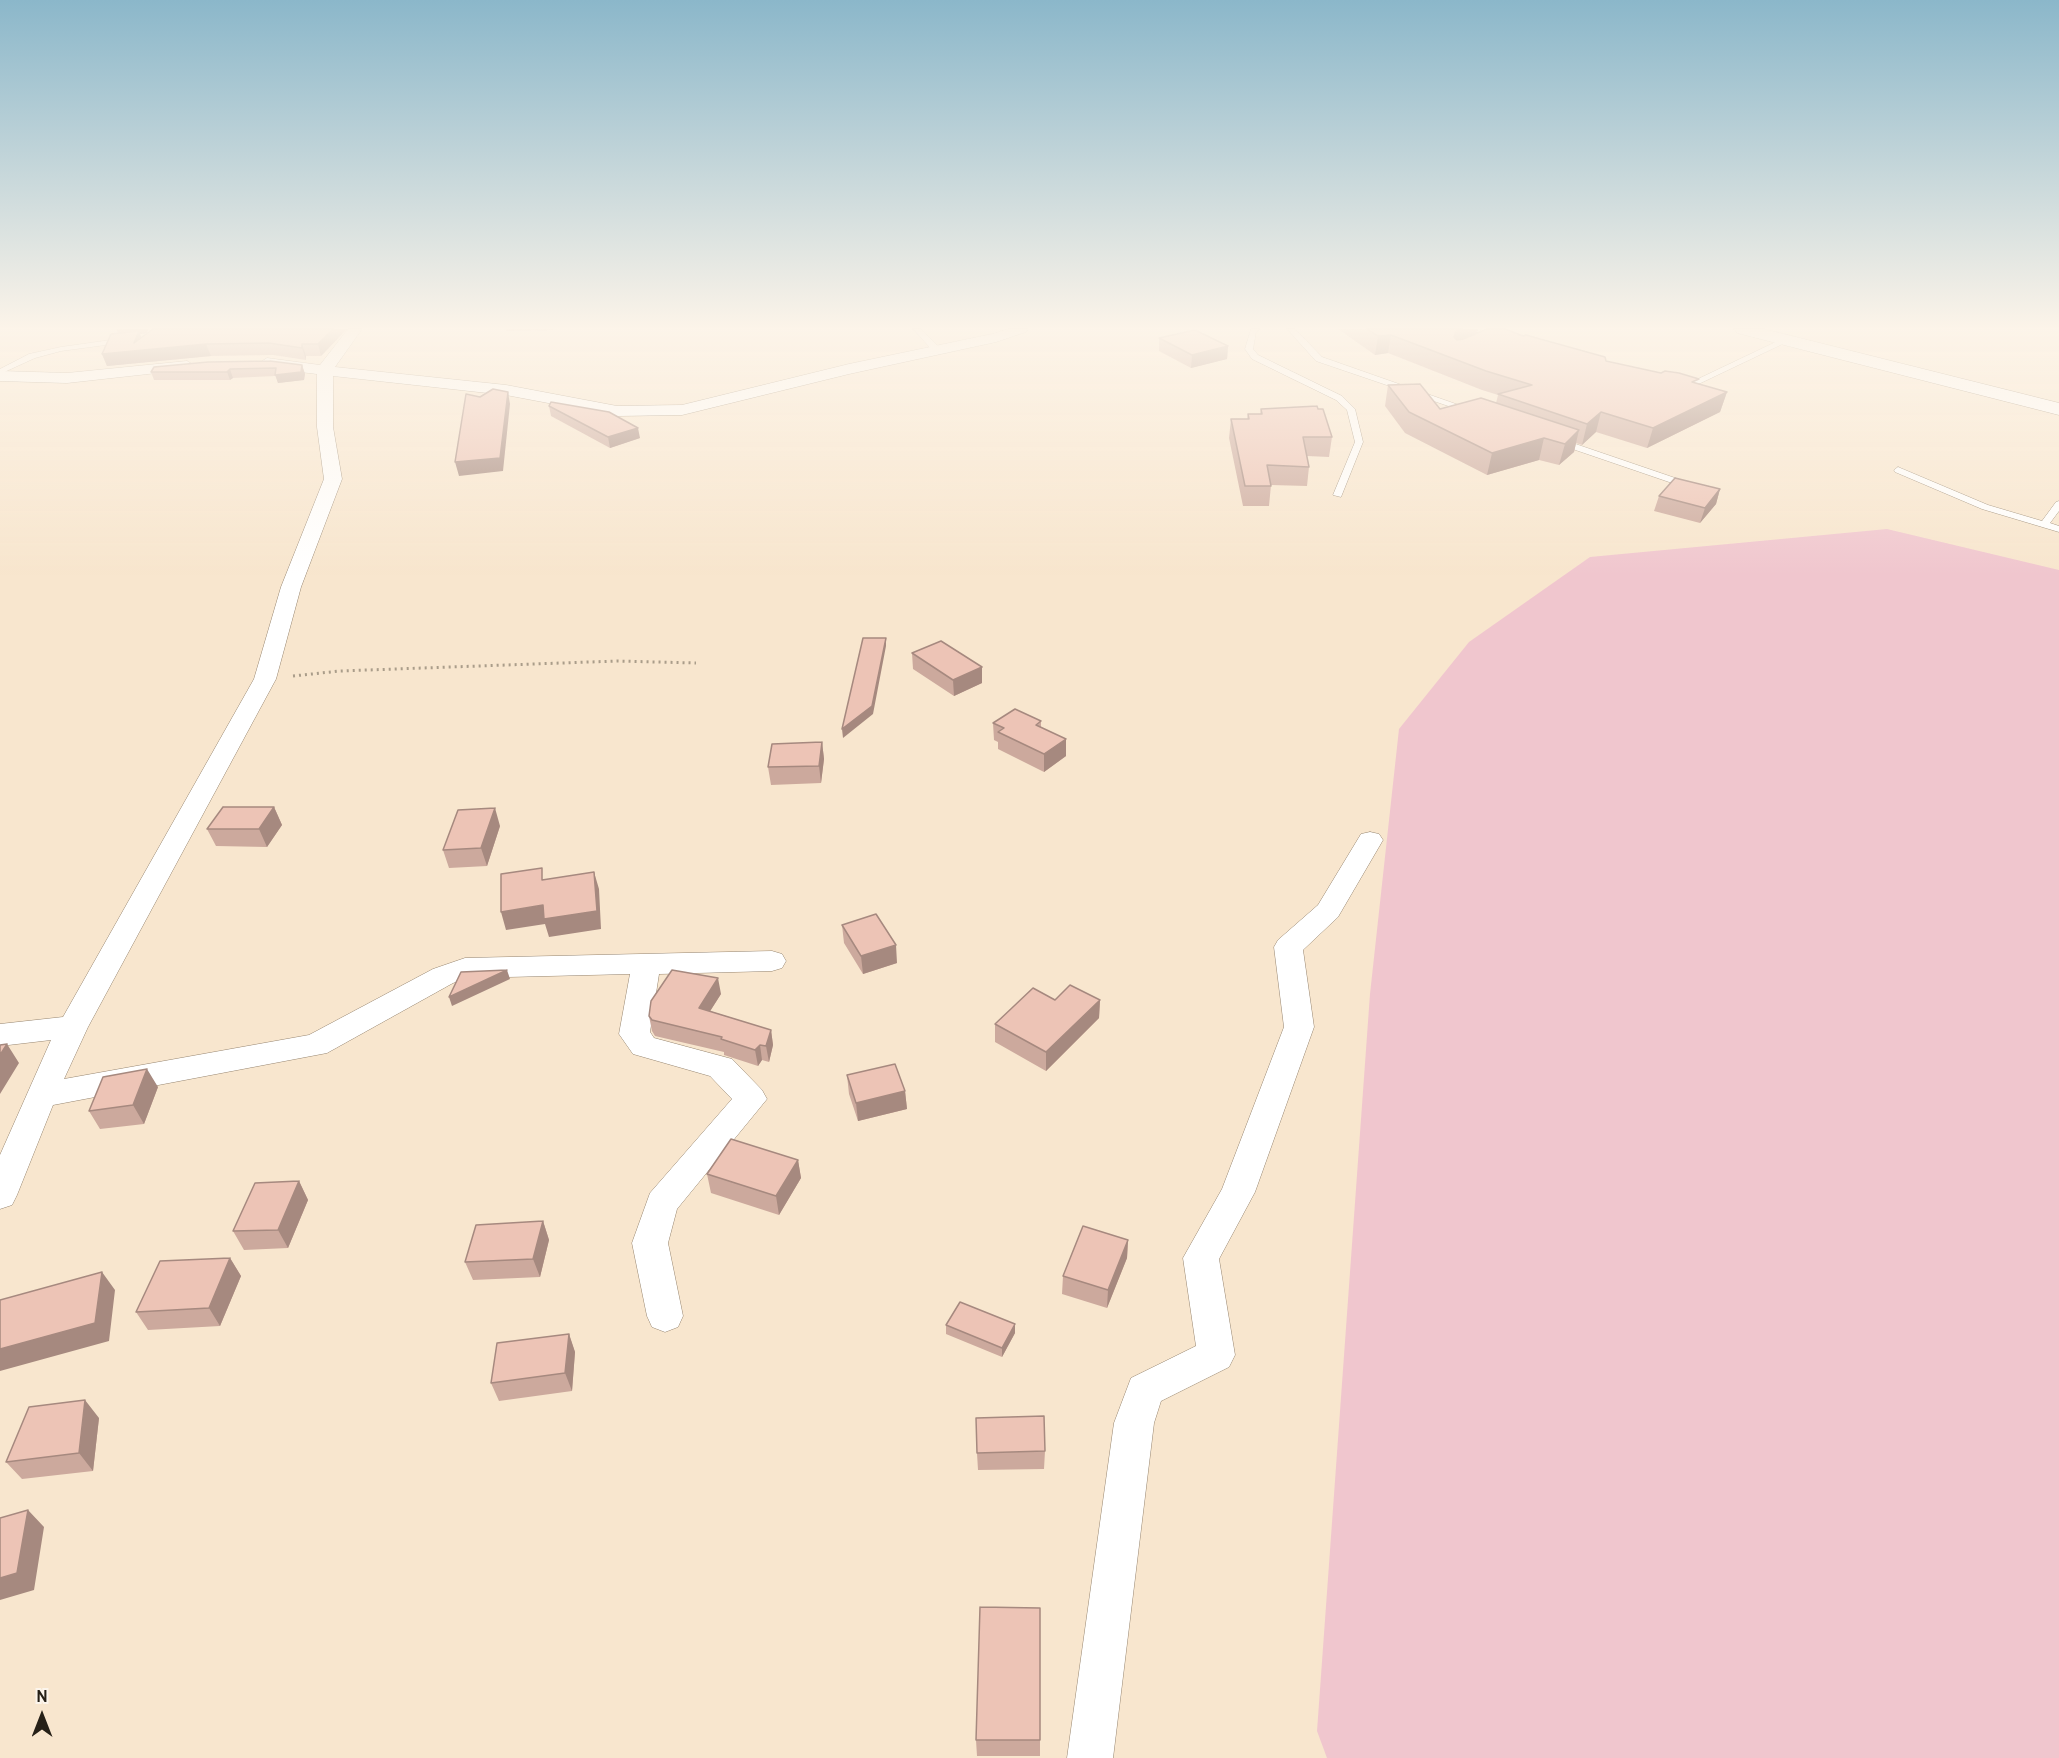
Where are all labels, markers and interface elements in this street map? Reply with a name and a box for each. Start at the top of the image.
north arrow [12,1686,72,1746]
text: N [36,1688,48,1708]

